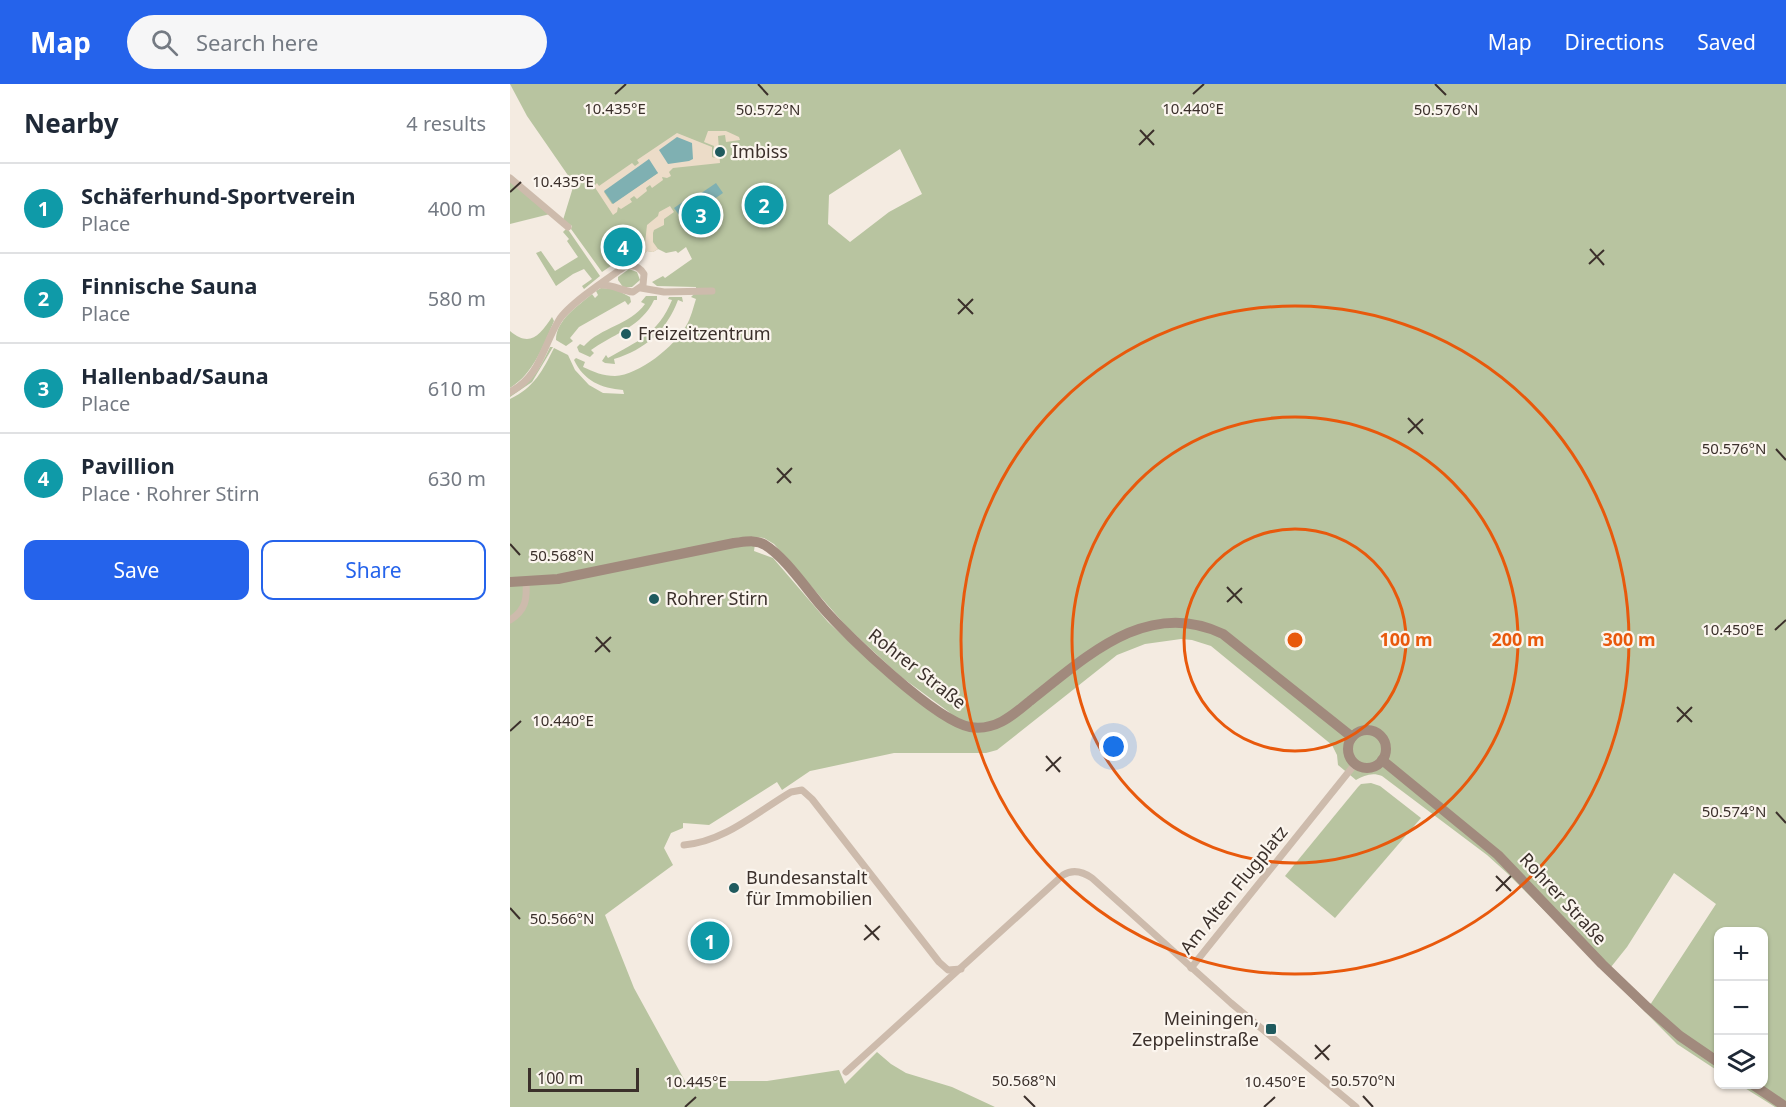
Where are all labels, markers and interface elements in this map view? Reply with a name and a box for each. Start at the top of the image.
search box [127,15,547,69]
text: Map [30,23,91,61]
icon: search [148,26,181,59]
text: Search here [196,27,318,57]
text: Map [1488,28,1532,56]
text: Directions [1565,28,1664,56]
text: Saved [1697,28,1756,56]
text: 10.435°E [584,98,646,118]
text: 10.440°E [1162,98,1224,118]
text: 50.572°N [736,99,800,119]
text: 50.576°N [1414,99,1478,119]
text: Nearby [24,105,119,141]
text: 4 results [406,110,486,137]
place label: Imbiss [732,139,788,163]
marker: Imbiss [713,145,727,159]
text: 10.435°E [532,171,594,191]
text: Schäferhund-Sportverein [81,180,356,210]
pin: 2 [744,182,784,228]
pin: 3 [682,192,720,238]
text: 1 [38,195,49,222]
text: 400 m [428,195,486,222]
text: Place [81,210,130,237]
pin: 4 [604,224,642,270]
text: Finnische Sauna [81,270,257,300]
text: 2 [38,285,49,312]
text: 580 m [428,285,486,312]
text: Place [81,300,130,327]
place label: Freizeitzentrum [638,321,771,345]
marker: Freizeitzentrum [619,327,633,341]
text: Hallenbad/Sauna [81,360,269,390]
text: 3 [38,375,49,402]
text: 610 m [428,375,486,402]
text: Place [81,390,130,417]
text: 50.576°N [1702,438,1766,458]
text: Pavillion [81,450,175,480]
text: 4 [38,465,49,492]
text: 630 m [428,465,486,492]
text: Place · Rohrer Stirn [81,480,260,507]
button: Save [24,540,249,600]
button: Share [261,540,486,600]
text: 50.568°N [530,545,594,565]
place label: Rohrer Stirn [666,586,768,610]
marker: Rohrer Stirn [647,592,661,606]
text: 10.450°E [1702,619,1764,639]
street label: Rohrer Straße [864,623,971,714]
text: 100 m [1379,627,1433,651]
text: 200 m [1491,627,1545,651]
text: 300 m [1602,627,1656,651]
centre of rings [1285,630,1305,650]
text: 10.440°E [532,710,594,730]
your location [1099,732,1128,761]
text: 50.574°N [1702,801,1766,821]
street label: Am Alten Flugplatz [1174,820,1292,959]
street label: Rohrer Straße [1515,847,1613,950]
place label: Bundesanstalt für Immobilien [746,865,872,910]
marker: Bundesanstalt für Immobilien [727,881,741,895]
text: 50.566°N [530,908,594,928]
pin: 1 [690,918,730,964]
map controls [1714,927,1768,1089]
button: + [1714,927,1768,981]
button: − [1714,981,1768,1035]
place label: Meiningen, Zeppelinstraße [1132,1006,1259,1051]
marker: Meiningen, Zeppelinstraße [1264,1022,1278,1036]
button: layers [1714,1035,1768,1089]
scale bar [528,1065,639,1092]
text: 100 m [537,1067,584,1089]
text: 50.568°N [992,1070,1056,1090]
text: 50.570°N [1331,1070,1395,1090]
text: 10.445°E [665,1071,727,1091]
text: 10.450°E [1244,1071,1306,1091]

